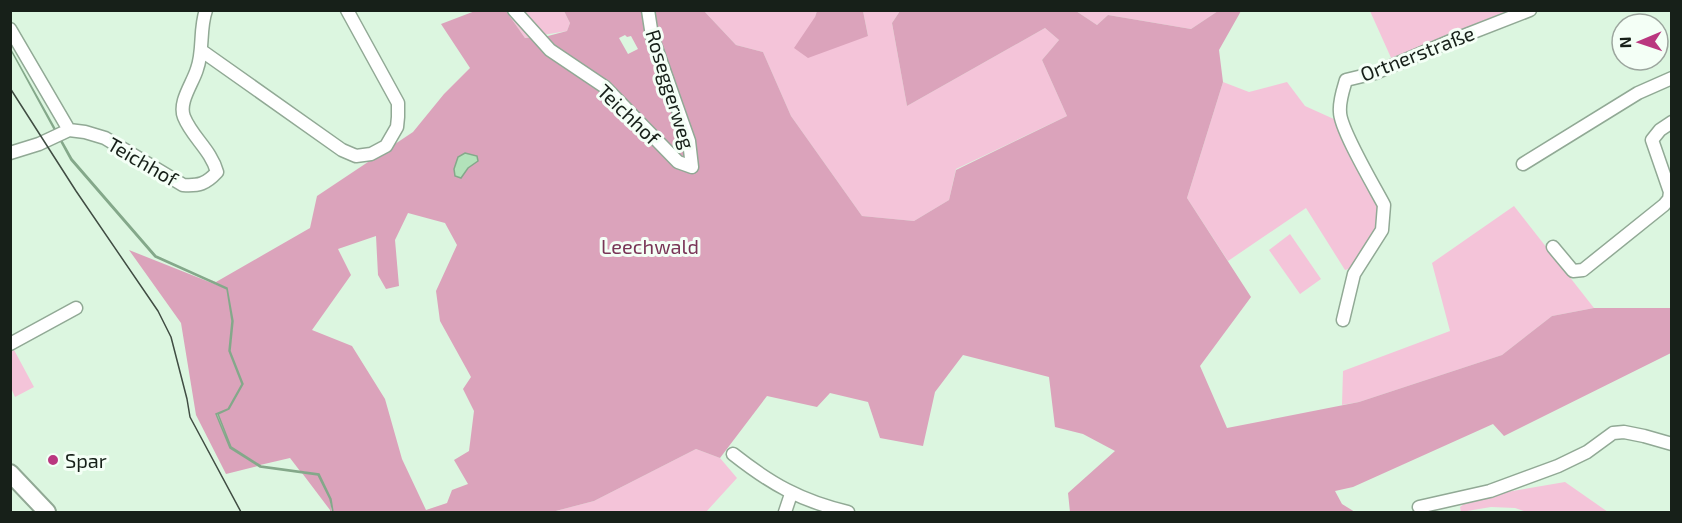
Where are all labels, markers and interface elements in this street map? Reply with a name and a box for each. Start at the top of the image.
north arrow [1610,12,1670,72]
street label: Ortnerstraße [1356,20,1478,86]
street label: Roseggerweg [641,26,701,152]
text: N [1615,36,1634,49]
street label: Teichhof [593,79,665,150]
street label: Teichhof [104,131,183,191]
park label: Leechwald [601,234,699,258]
place label: Spar [65,448,107,472]
marker: Spar [46,453,60,467]

